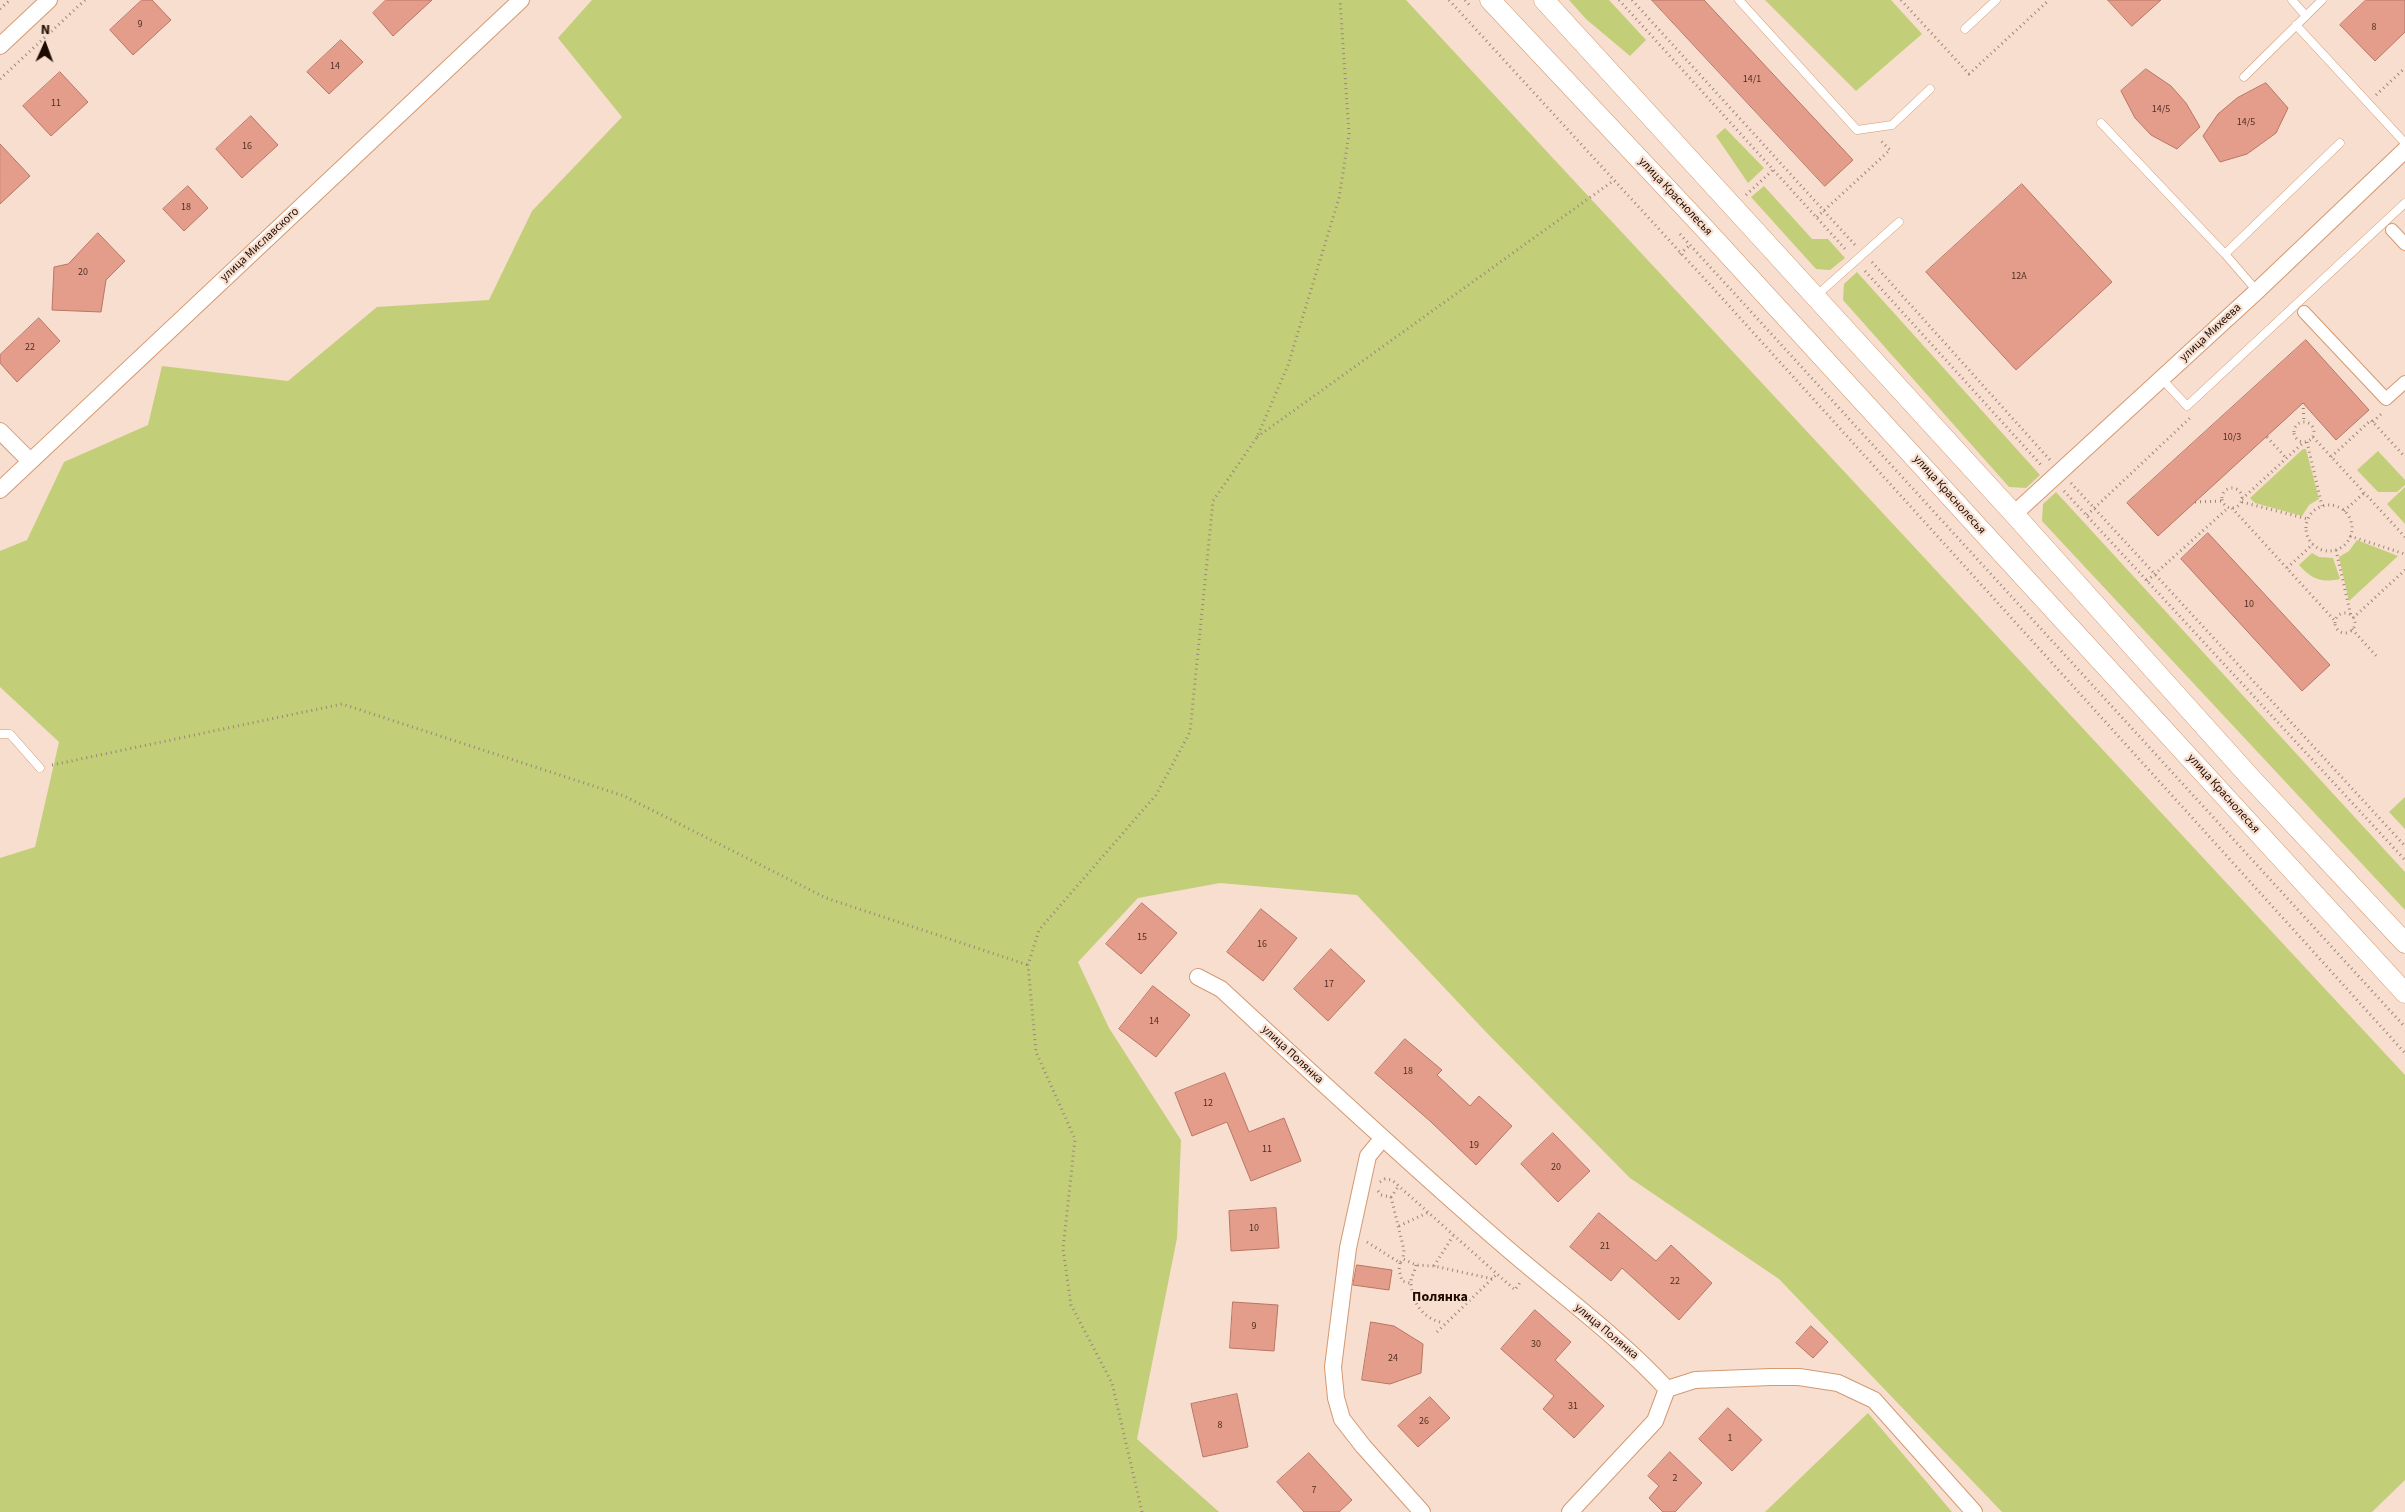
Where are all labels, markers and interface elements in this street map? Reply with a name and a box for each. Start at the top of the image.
house number: 9 [138,19,142,31]
north arrow [20,20,70,70]
text: N [41,20,51,40]
house number: 8 [2372,22,2376,34]
house number: 14 [330,61,340,73]
house number: 14/1 [1743,74,1761,86]
house number: 11 [51,98,61,110]
house number: 14/5 [2152,104,2170,116]
house number: 14/5 [2237,117,2255,129]
house number: 16 [242,141,252,153]
street label: улица Краснолесья [1635,155,1715,239]
house number: 18 [181,202,191,214]
street label: улица Миславского [218,205,302,285]
house number: 20 [78,267,88,279]
house number: 12А [2011,271,2027,283]
street label: улица Михеева [2177,301,2245,365]
house number: 22 [25,342,35,354]
house number: 10/3 [2223,432,2241,444]
street label: улица Краснолесья [1910,452,1988,538]
house number: 10 [2244,599,2254,611]
street label: улица Краснолесья [2184,751,2262,837]
house number: 15 [1137,932,1147,944]
house number: 16 [1257,939,1267,951]
house number: 17 [1324,979,1334,991]
house number: 14 [1149,1016,1159,1028]
street label: улица Полянка [1258,1023,1326,1087]
house number: 18 [1403,1066,1413,1078]
house number: 12 [1203,1098,1213,1110]
house number: 19 [1469,1140,1479,1152]
house number: 11 [1262,1144,1272,1156]
house number: 20 [1551,1162,1561,1174]
house number: 10 [1249,1223,1259,1235]
house number: 21 [1600,1241,1610,1253]
house number: 22 [1670,1276,1680,1288]
district label: Полянка [1412,1290,1468,1306]
street label: улица Полянка [1571,1301,1641,1363]
house number: 9 [1252,1321,1256,1333]
house number: 30 [1531,1339,1541,1351]
house number: 24 [1388,1353,1398,1365]
house number: 31 [1568,1401,1578,1413]
house number: 26 [1419,1416,1429,1428]
house number: 8 [1218,1420,1222,1432]
house number: 1 [1728,1433,1732,1445]
house number: 2 [1673,1473,1677,1485]
house number: 7 [1312,1485,1316,1497]

